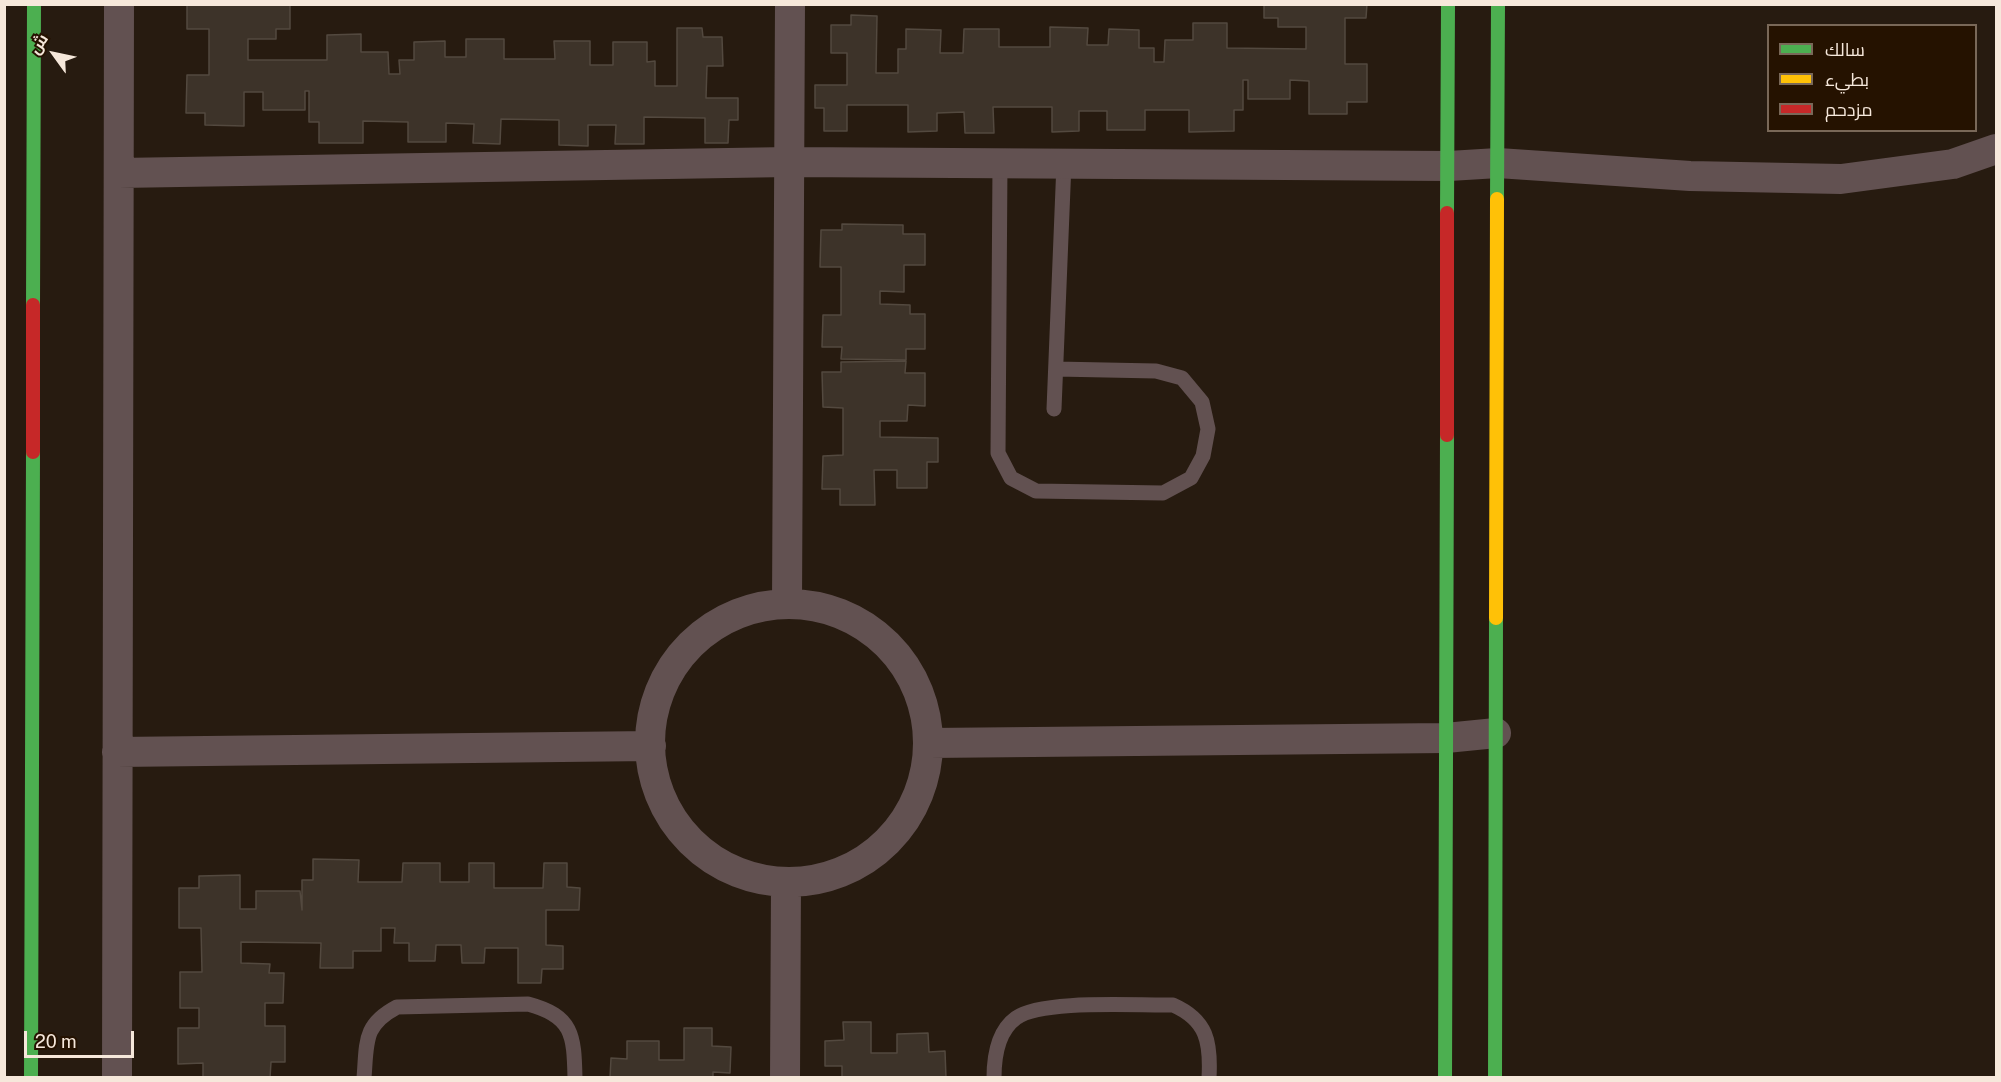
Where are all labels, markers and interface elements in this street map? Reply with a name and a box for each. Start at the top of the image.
north arrow [24,24,84,84]
legend [1767,24,1977,132]
text: ش [25,30,52,58]
text: سالك [1825,39,1865,60]
text: بطيء [1825,69,1869,90]
text: مزدحم [1825,99,1873,120]
scale bar [27,1019,136,1057]
text: 20 m [35,1031,77,1052]

